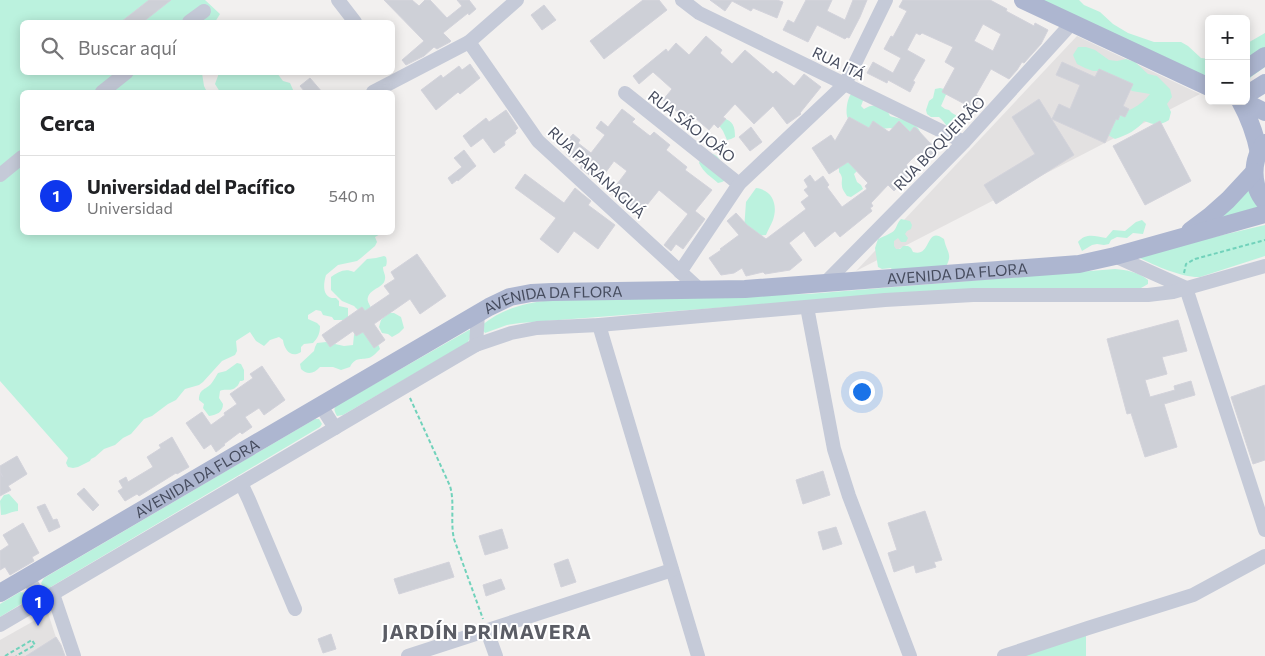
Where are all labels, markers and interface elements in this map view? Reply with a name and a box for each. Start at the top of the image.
map controls [1205,15,1250,105]
button: + [1205,15,1250,60]
search box [20,20,395,75]
icon: search [38,34,66,62]
text: Buscar aquí [78,36,177,59]
street label: RUA ITÁ [810,42,869,83]
button: − [1205,60,1250,105]
street label: RUA SÃO JOÃO [645,86,739,166]
street label: RUA BOQUEIRÃO [889,92,989,194]
text: Cerca [40,110,95,135]
street label: RUA PARANAGUÁ [545,122,650,222]
text: Universidad del Pacífico [87,175,295,198]
text: 1 [52,186,60,205]
text: 540 m [329,186,375,205]
text: Universidad [87,198,173,217]
street label: AVENIDA DA FLORA [886,259,1028,287]
street label: AVENIDA DA FLORA [480,282,623,317]
your location [849,379,875,405]
street label: AVENIDA DA FLORA [131,434,262,521]
pin: 1 [22,585,54,626]
district label: JARDÍN PRIMAVERA [382,619,592,643]

